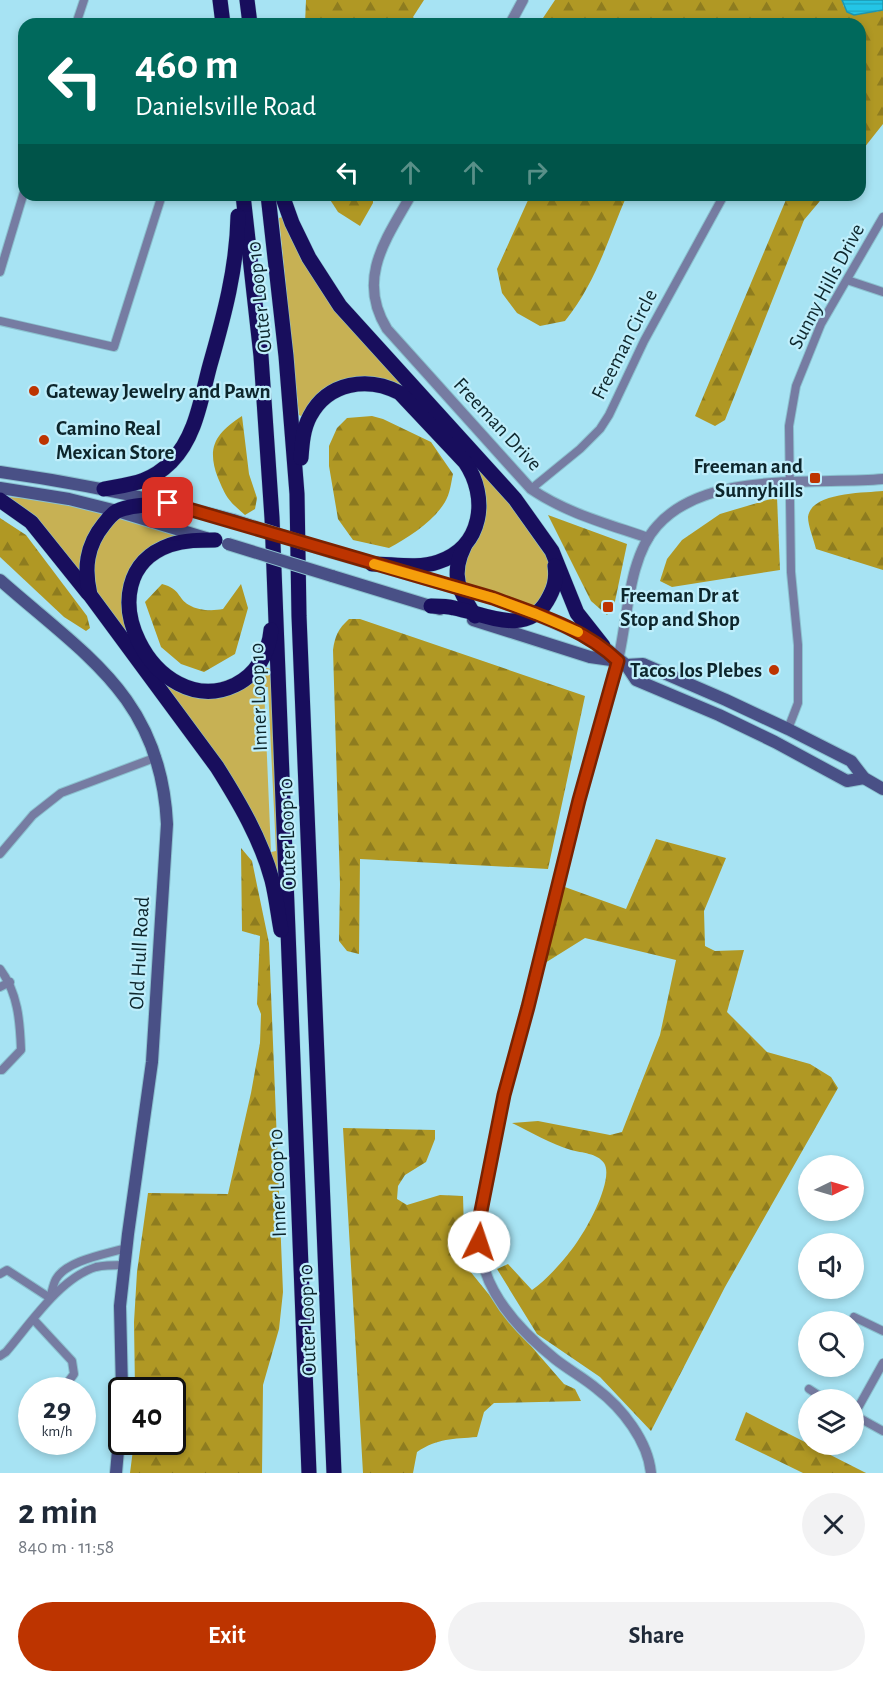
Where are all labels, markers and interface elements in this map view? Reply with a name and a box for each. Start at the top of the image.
icon: left [36,42,114,120]
text: 460 m [135,44,239,86]
text: Danielsville Road [135,93,316,120]
icon: left [331,156,364,189]
icon: ahead [394,156,427,189]
icon: ahead [457,156,490,189]
icon: right [520,156,553,189]
street label: Sunny Hills Drive [785,220,868,352]
street label: Outer Loop 10 [243,240,276,354]
street label: Freeman Circle [588,286,661,403]
street label: Freeman Drive [449,374,546,475]
place label: Gateway Jewelry and Pawn [46,381,271,402]
marker: Gateway Jewelry and Pawn [27,384,41,398]
place label: Camino Real Mexican Store [56,418,175,463]
marker: Camino Real Mexican Store [37,433,51,447]
place label: Freeman and Sunnyhills [693,456,803,501]
marker: Freeman and Sunnyhills [808,471,822,485]
pin [142,477,193,528]
icon: arrive [151,486,184,519]
place label: Freeman Dr at Stop and Shop [620,585,740,630]
marker: Freeman Dr at Stop and Shop [601,600,615,614]
street label: Inner Loop 10 [246,642,271,751]
place label: Tacos los Plebes [630,660,762,681]
marker: Tacos los Plebes [767,663,781,677]
street label: Outer Loop 10 [275,778,300,890]
street label: Old Hull Road [126,896,153,1010]
street label: Inner Loop 10 [265,1128,290,1237]
north arrow [798,1155,864,1221]
map controls [798,1155,864,1455]
position arrow [447,1210,511,1274]
button: sound [798,1233,864,1299]
street label: Outer Loop 10 [295,1264,320,1376]
button: search [798,1311,864,1377]
speed limit sign: 40 [108,1377,186,1455]
button: layers [798,1389,864,1455]
text: 29 [43,1394,71,1424]
text: km/h [42,1424,72,1439]
button: close [802,1493,865,1556]
text: 2 min [18,1494,98,1530]
text: 840 m · 11:58 [18,1537,114,1557]
button: Exit [18,1602,436,1671]
button: Share [448,1602,865,1671]

